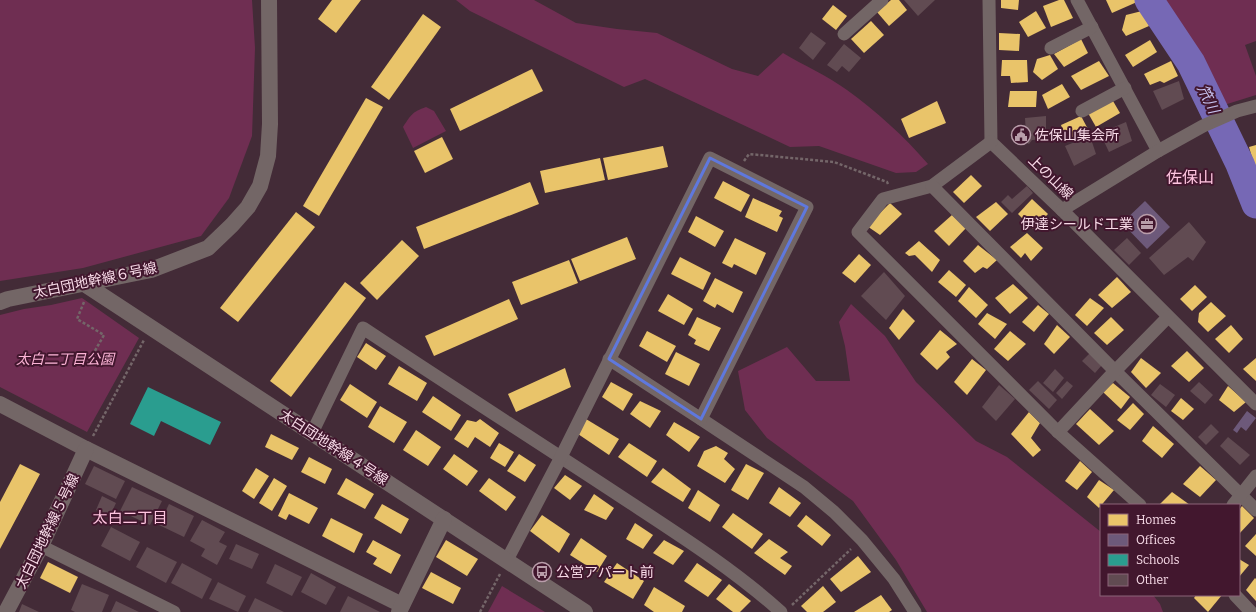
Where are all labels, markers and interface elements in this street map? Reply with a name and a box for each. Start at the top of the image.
water label: 笊川 [1193,82,1224,118]
public building icon: 佐保山集会所 [1010,124,1032,146]
place label: 佐保山集会所 [1035,127,1119,144]
street label: 上の山線 [1025,152,1077,203]
district label: 佐保山 [1166,168,1214,187]
office icon: 伊達シールド工業 [1136,213,1158,235]
place label: 伊達シールド工業 [1021,216,1133,233]
street label: 太白団地幹線６号線 [32,259,158,302]
park label: 太白二丁目公園 [16,351,116,368]
street label: 太白団地幹線４号線 [276,406,391,489]
street label: 太白団地幹線５号線 [12,471,83,592]
legend [1100,504,1240,596]
district label: 太白二丁目 [92,509,168,527]
text: Homes [1136,513,1176,527]
text: Offices [1136,533,1175,547]
text: Schools [1136,553,1180,567]
bus stop icon: 公営アパート前 [531,561,553,583]
place label: 公営アパート前 [556,564,654,581]
text: Other [1136,573,1169,587]

